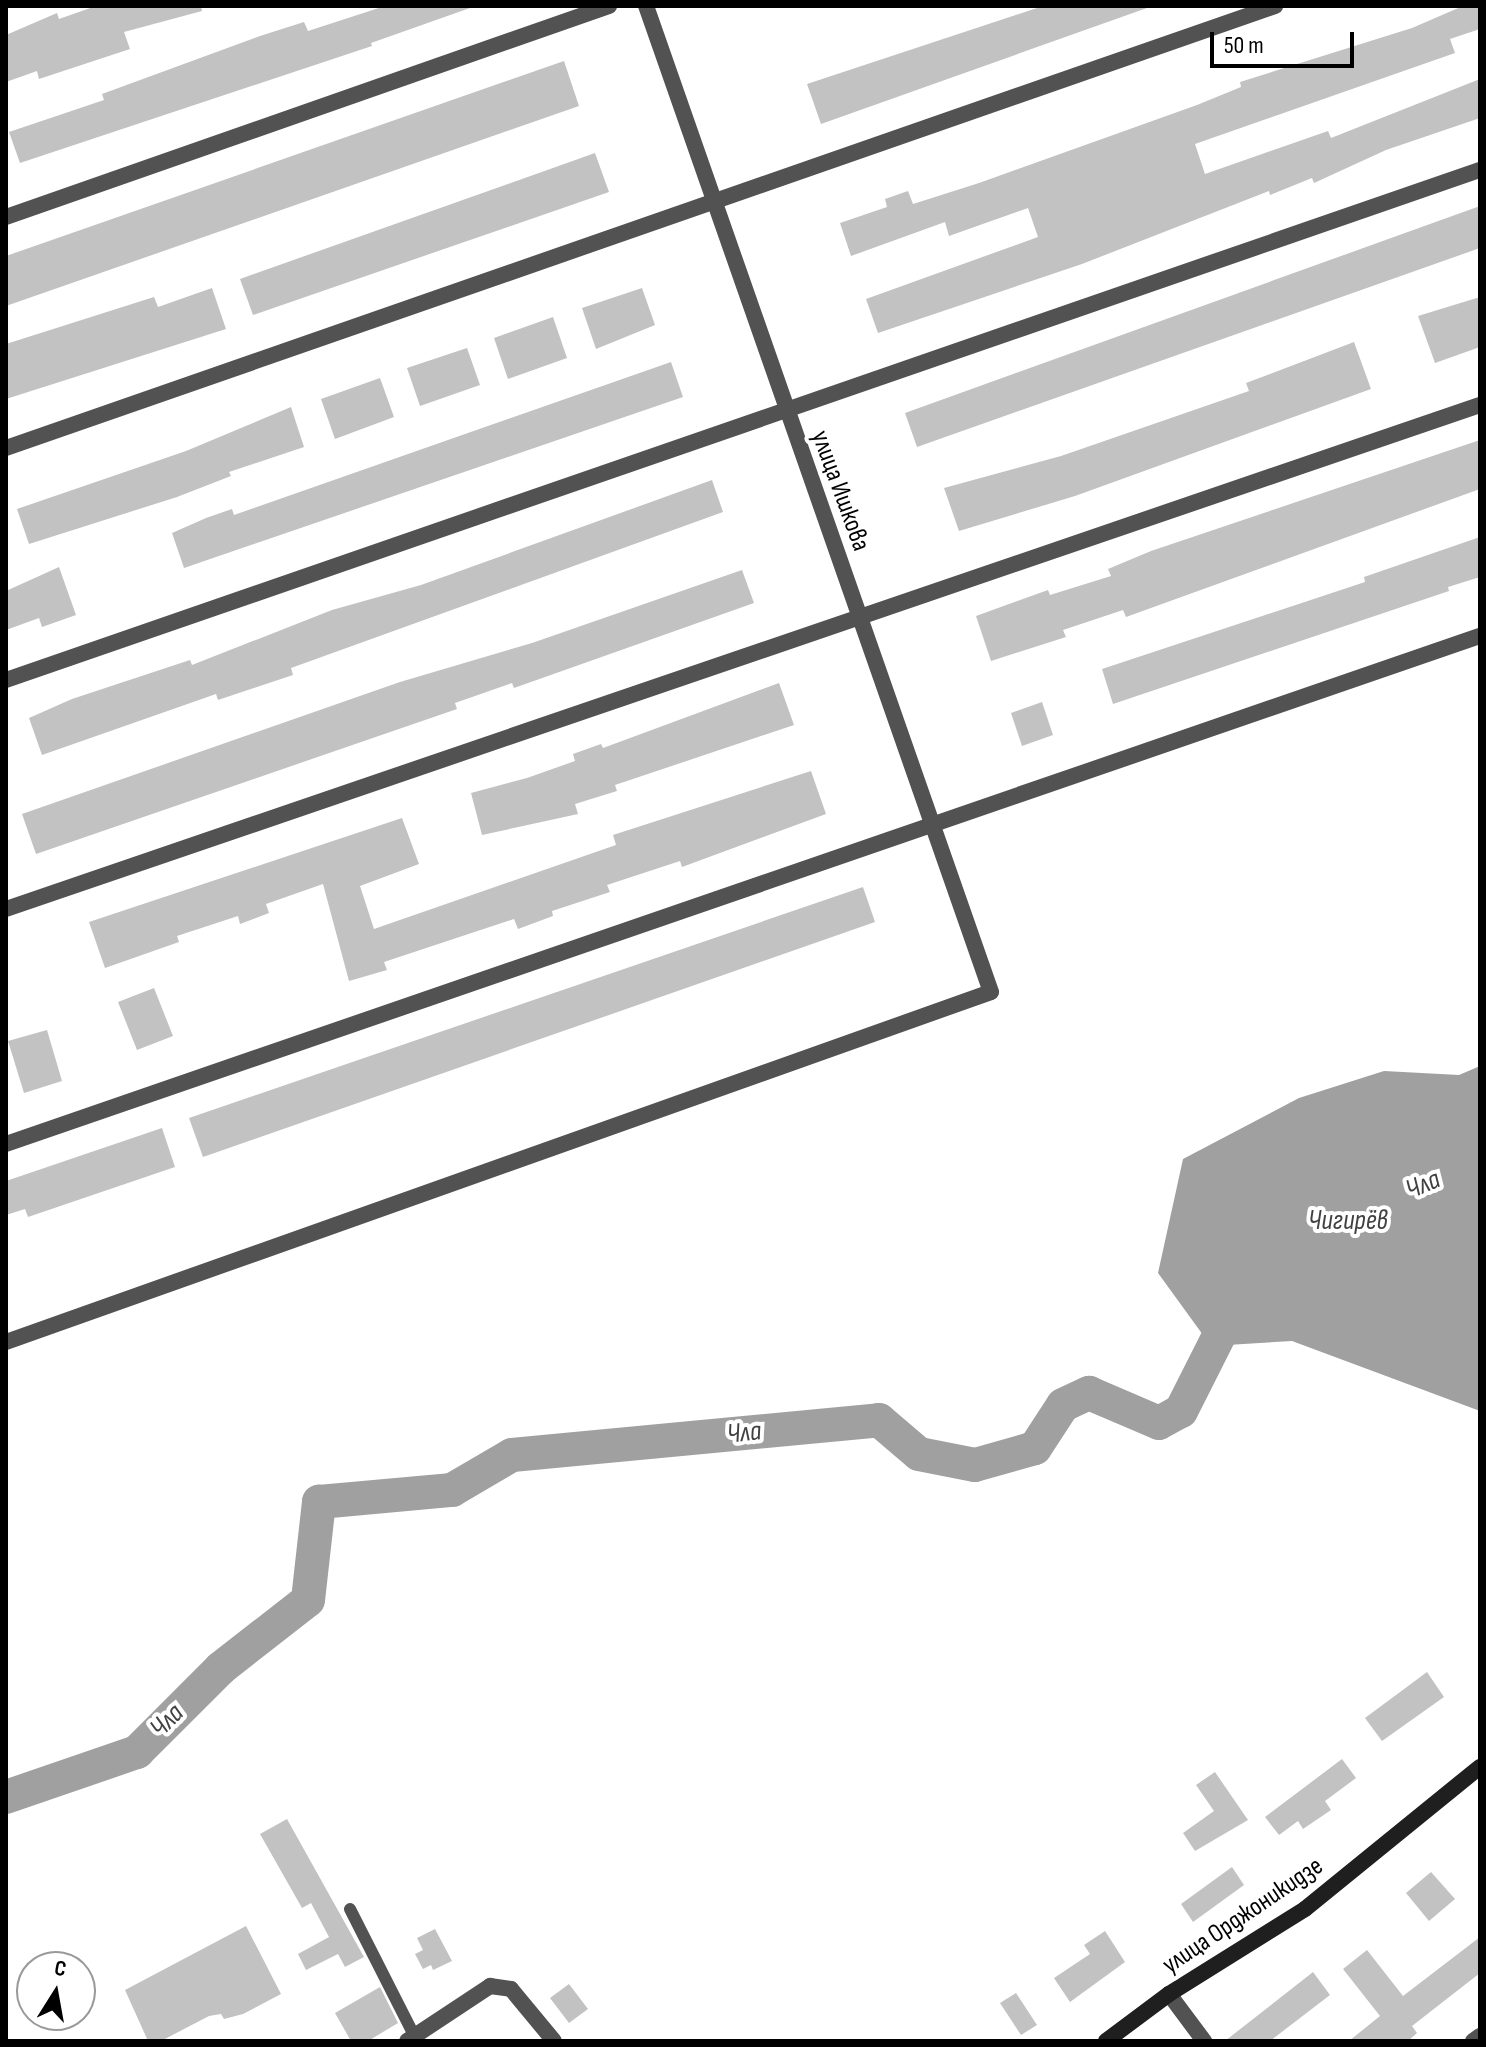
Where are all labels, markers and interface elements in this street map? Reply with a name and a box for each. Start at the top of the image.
scale bar [1214,16,1358,66]
text: 50 m [1224,31,1264,60]
street label: улица Ишкова [804,427,876,555]
water label: Чла [1401,1163,1445,1207]
water label: Чигирёв [1308,1204,1388,1238]
water label: Чла [725,1414,763,1452]
water label: Чла [143,1697,191,1745]
street label: улица Орджоникидзе [1157,1851,1329,1981]
north arrow [16,1951,96,2031]
text: С [52,1955,68,1983]

